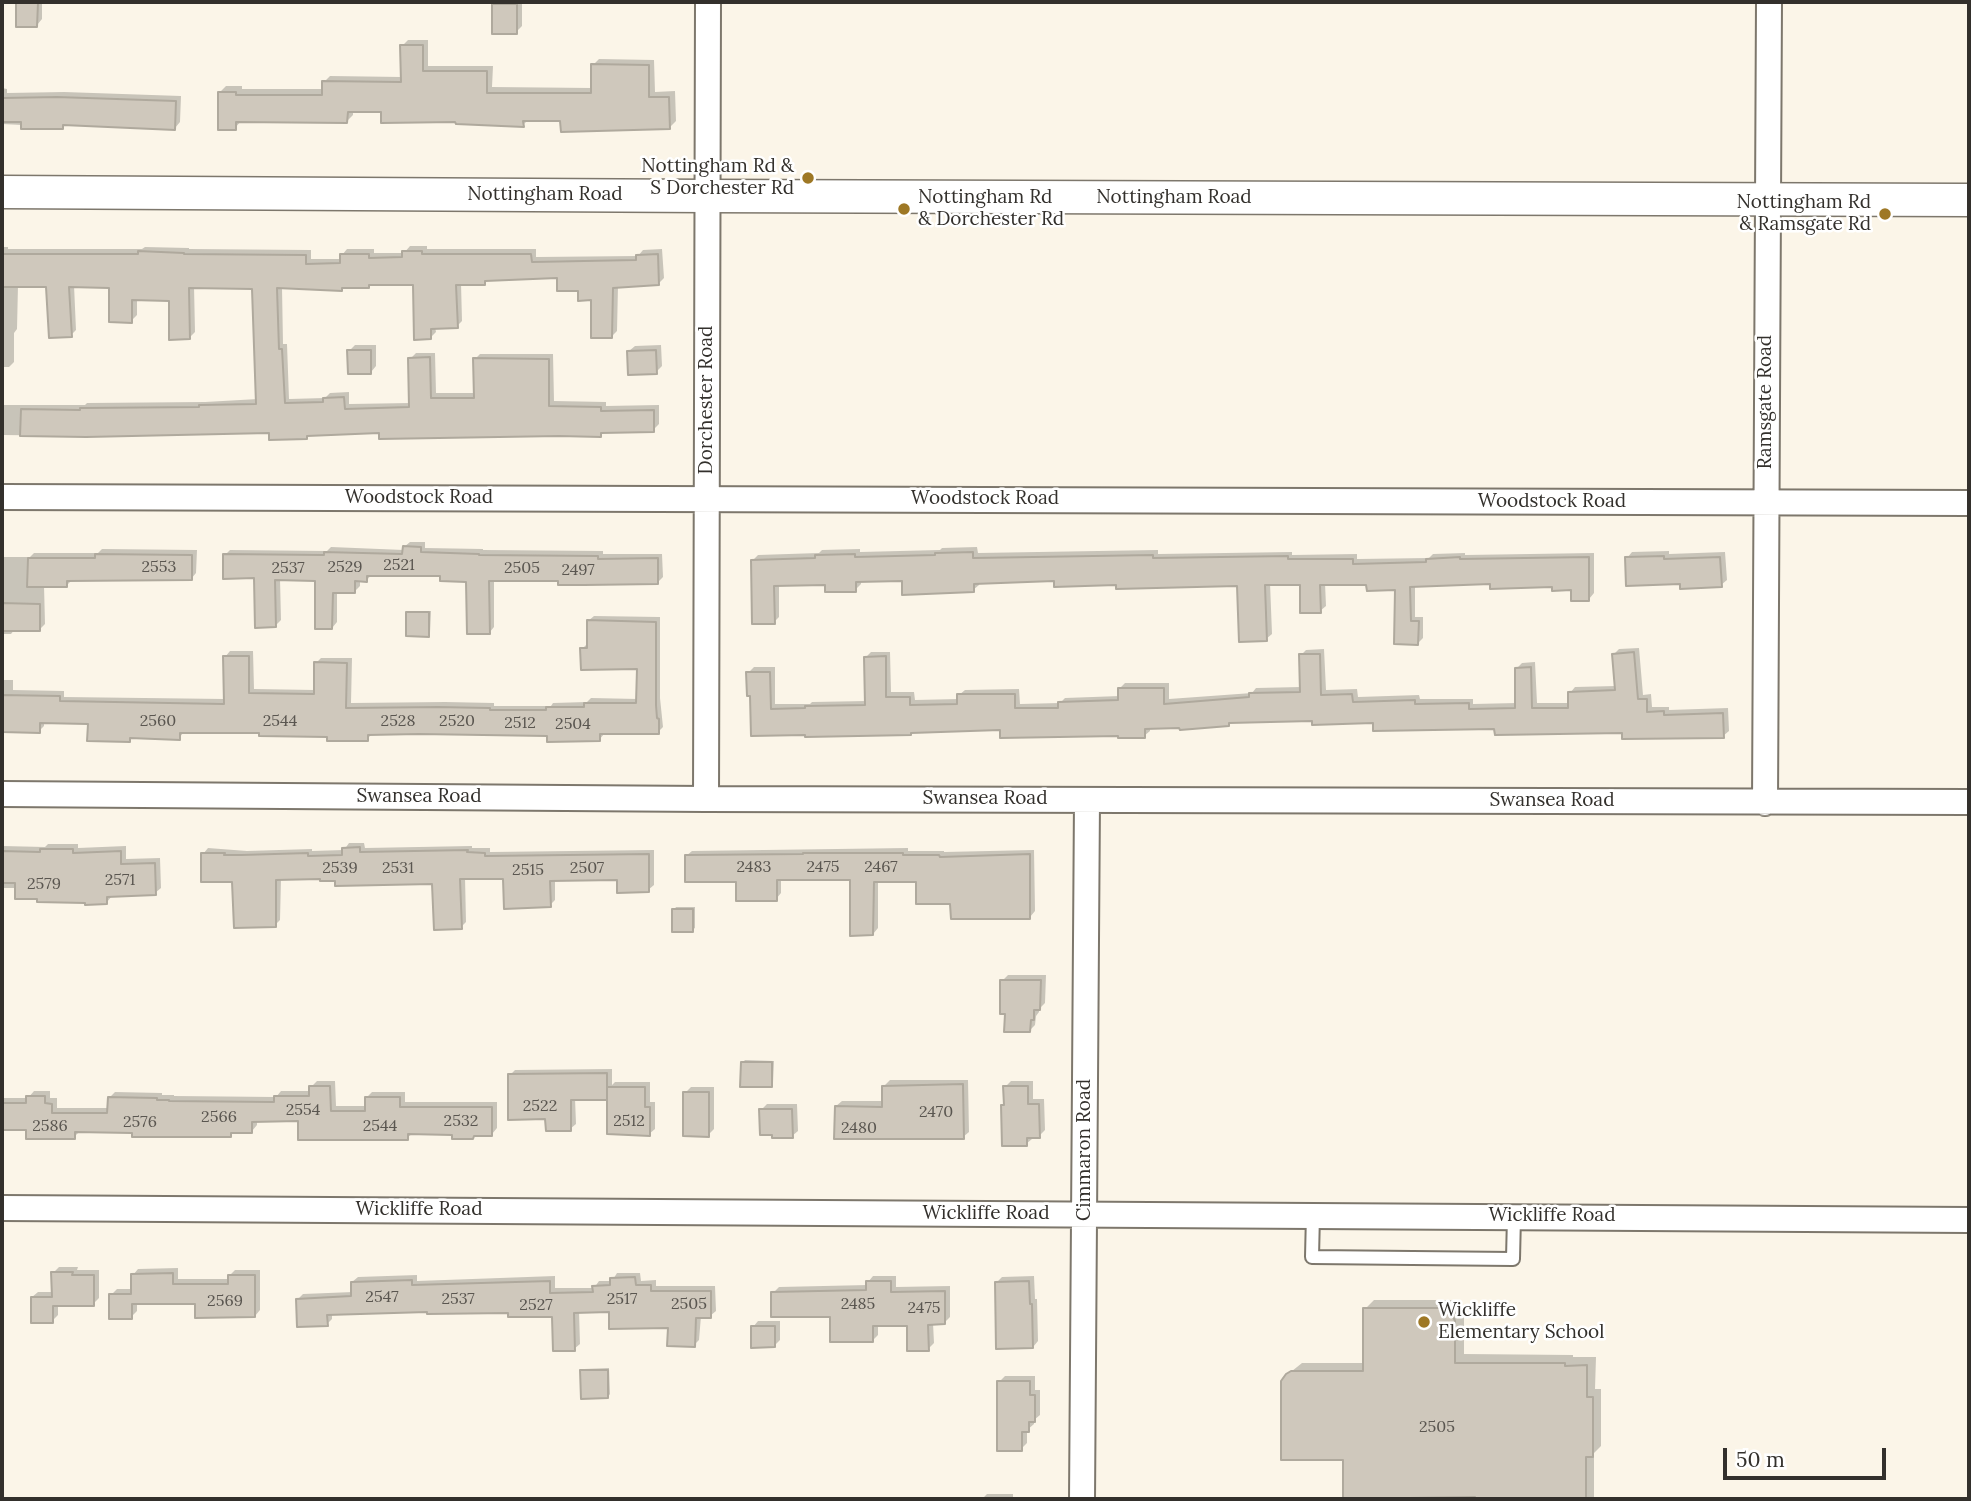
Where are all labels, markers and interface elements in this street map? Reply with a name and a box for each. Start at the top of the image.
place label: Nottingham Rd & S Dorchester Rd [641,156,794,200]
marker: Nottingham Rd & S Dorchester Rd [800,170,816,186]
street label: Nottingham Road [467,184,623,206]
place label: Nottingham Rd & Dorchester Rd [918,187,1064,231]
street label: Nottingham Road [1096,187,1252,209]
place label: Nottingham Rd & Ramsgate Rd [1737,192,1871,236]
marker: Nottingham Rd & Dorchester Rd [896,201,912,217]
marker: Nottingham Rd & Ramsgate Rd [1877,206,1893,222]
street label: Dorchester Road [696,326,718,474]
street label: Ramsgate Road [1755,335,1777,469]
street label: Woodstock Road [345,487,493,509]
street label: Woodstock Road [911,488,1059,510]
street label: Woodstock Road [1478,491,1626,513]
house number: 2521 [383,555,415,575]
house number: 2553 [142,557,176,577]
house number: 2529 [327,557,363,577]
house number: 2537 [271,558,305,578]
house number: 2505 [504,558,540,578]
house number: 2497 [561,560,595,580]
house number: 2560 [140,711,176,731]
house number: 2544 [263,711,297,731]
house number: 2528 [381,711,415,731]
house number: 2520 [439,711,475,731]
house number: 2512 [504,713,536,733]
house number: 2504 [555,714,591,734]
street label: Swansea Road [357,786,481,808]
street label: Swansea Road [923,788,1047,810]
street label: Swansea Road [1490,790,1614,812]
house number: 2483 [737,857,771,877]
house number: 2475 [806,857,840,877]
house number: 2467 [864,857,898,877]
house number: 2539 [322,858,358,878]
house number: 2531 [382,858,414,878]
house number: 2507 [570,858,604,878]
house number: 2515 [512,860,544,880]
house number: 2571 [105,870,135,890]
house number: 2579 [27,874,61,894]
street label: Cimmaron Road [1074,1079,1096,1221]
house number: 2522 [523,1096,557,1116]
house number: 2554 [286,1100,320,1120]
house number: 2470 [919,1102,953,1122]
house number: 2566 [201,1107,237,1127]
house number: 2532 [444,1111,478,1131]
house number: 2512 [613,1111,645,1131]
house number: 2576 [123,1112,157,1132]
house number: 2586 [32,1116,68,1136]
house number: 2544 [363,1116,397,1136]
house number: 2480 [841,1118,877,1138]
street label: Wickliffe Road [355,1199,483,1221]
street label: Wickliffe Road [922,1203,1050,1225]
street label: Wickliffe Road [1488,1205,1616,1227]
house number: 2547 [365,1287,399,1307]
house number: 2537 [441,1289,475,1309]
house number: 2517 [607,1289,637,1309]
house number: 2569 [207,1291,243,1311]
house number: 2505 [671,1294,707,1314]
house number: 2485 [841,1294,875,1314]
house number: 2527 [519,1295,553,1315]
house number: 2475 [907,1298,941,1318]
place label: Wickliffe Elementary School [1438,1300,1604,1344]
marker: Wickliffe Elementary School [1416,1314,1432,1330]
house number: 2505 [1419,1417,1455,1437]
scale bar [1726,1434,1889,1478]
text: 50 m [1736,1446,1785,1473]

